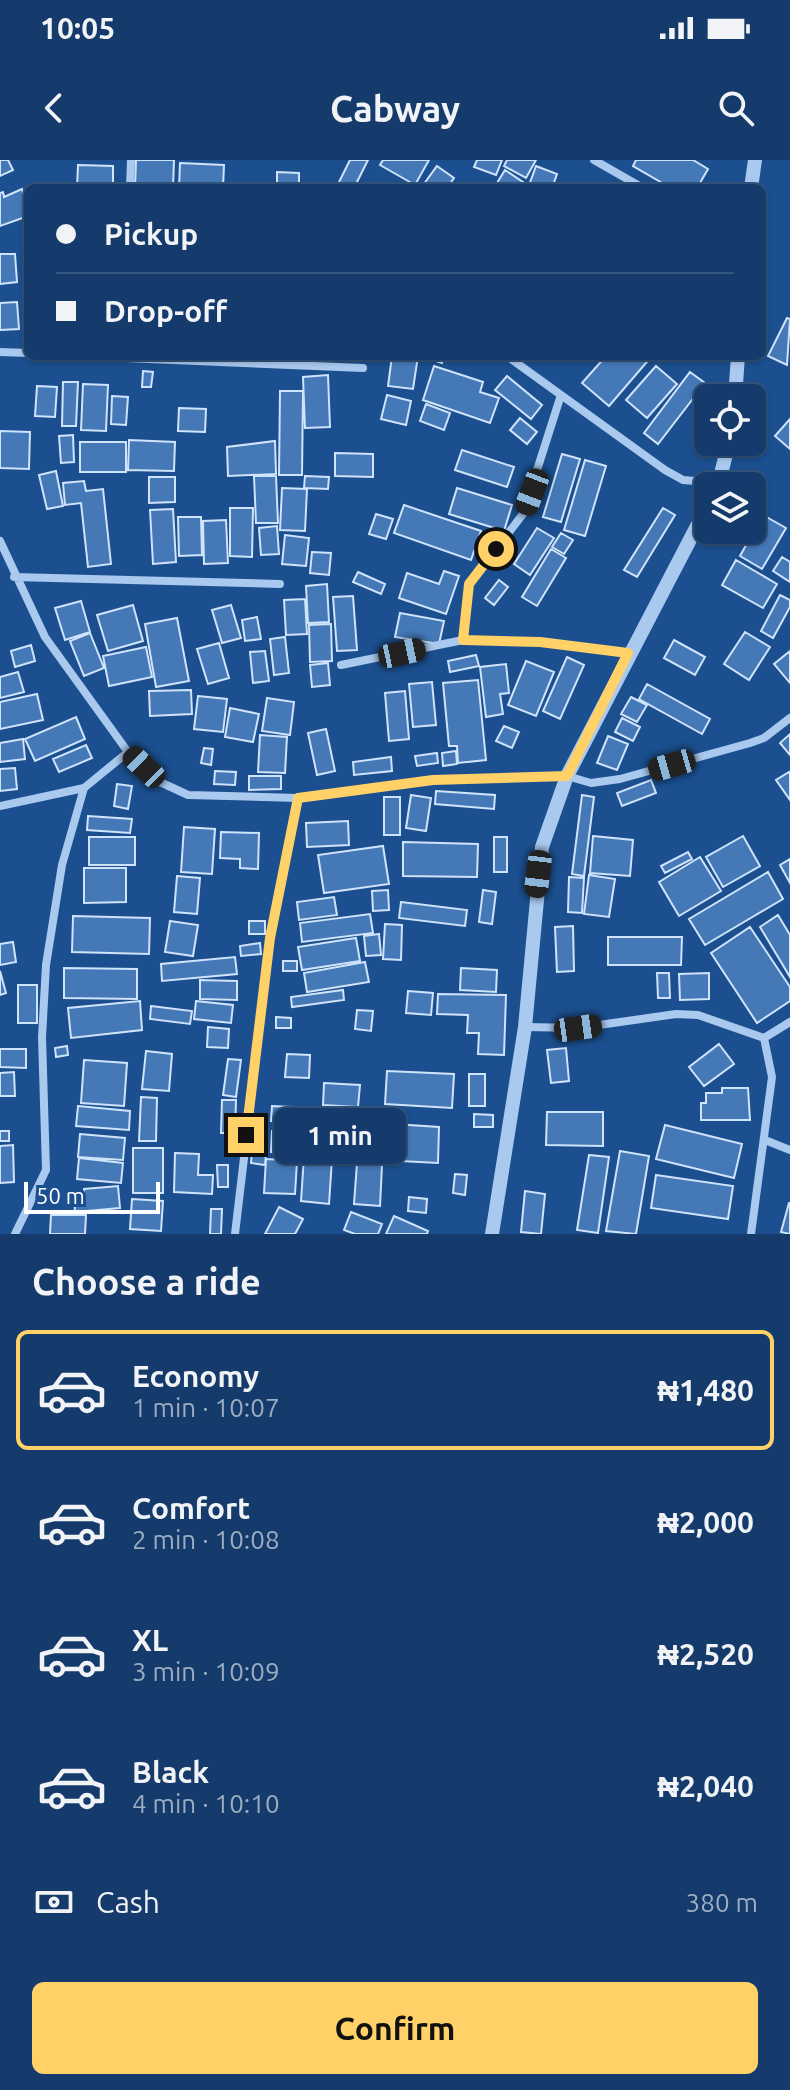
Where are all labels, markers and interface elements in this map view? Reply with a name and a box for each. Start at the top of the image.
text: 10:05 [40,11,115,45]
icon: back [32,86,76,130]
icon: search [714,86,758,130]
text: Cabway [330,88,460,129]
text: Pickup [104,217,198,251]
text: Drop-off [104,294,227,328]
map controls [694,384,766,544]
button: locate [694,384,766,456]
car [512,465,552,519]
button: layers [694,472,766,544]
route start [478,531,514,567]
car [376,636,428,670]
car [118,742,170,792]
car [646,747,698,783]
car [523,849,553,899]
car [553,1013,603,1043]
callout: 1 min [274,1107,406,1163]
route end [228,1117,264,1153]
text: 1 min [307,1121,373,1150]
scale bar [24,1178,160,1214]
text: 50 m [36,1183,85,1208]
text: Choose a ride [32,1261,261,1302]
icon: car [36,1354,108,1426]
text: Economy [132,1359,259,1393]
text: ₦1,480 [657,1373,754,1407]
text: 1 min · 10:07 [132,1393,280,1422]
icon: car [36,1486,108,1558]
text: Comfort [132,1491,250,1525]
text: ₦2,000 [657,1505,754,1539]
text: 2 min · 10:08 [132,1525,280,1554]
icon: car [36,1618,108,1690]
text: XL [132,1623,168,1657]
text: ₦2,520 [657,1637,754,1671]
text: 3 min · 10:09 [132,1657,280,1686]
icon: car [36,1750,108,1822]
text: Black [132,1755,209,1789]
text: ₦2,040 [657,1769,754,1803]
text: 4 min · 10:10 [132,1789,280,1818]
icon: cash [32,1880,76,1924]
text: Cash [96,1885,160,1919]
text: 380 m [686,1888,758,1917]
button: Confirm [32,1982,758,2074]

